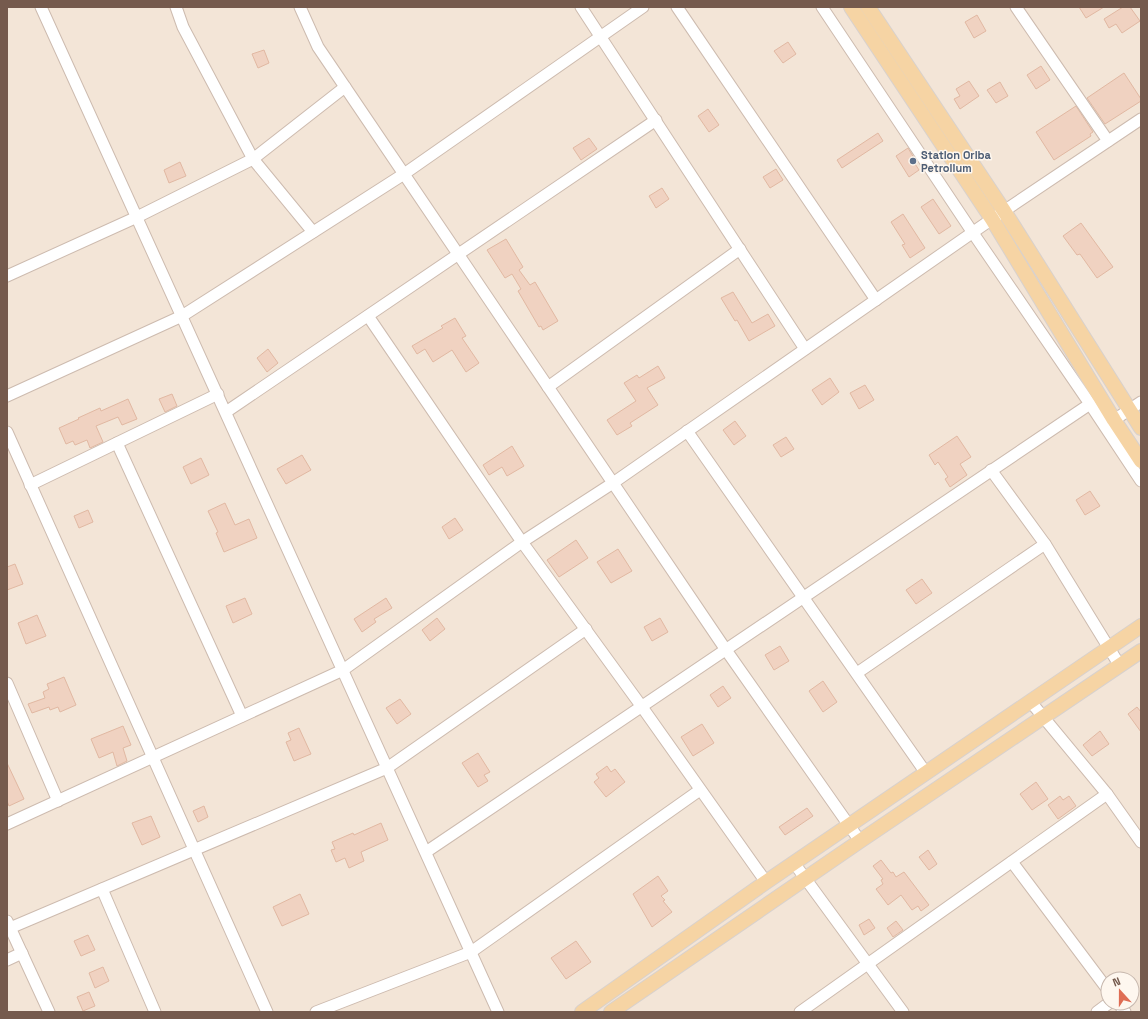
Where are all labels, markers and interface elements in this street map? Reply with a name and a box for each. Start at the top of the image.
place label: Station Oriba Petrolium [921,148,992,175]
marker: Station Oriba Petrolium [908,156,918,166]
north arrow [1100,971,1140,1011]
text: N [1110,974,1122,990]

